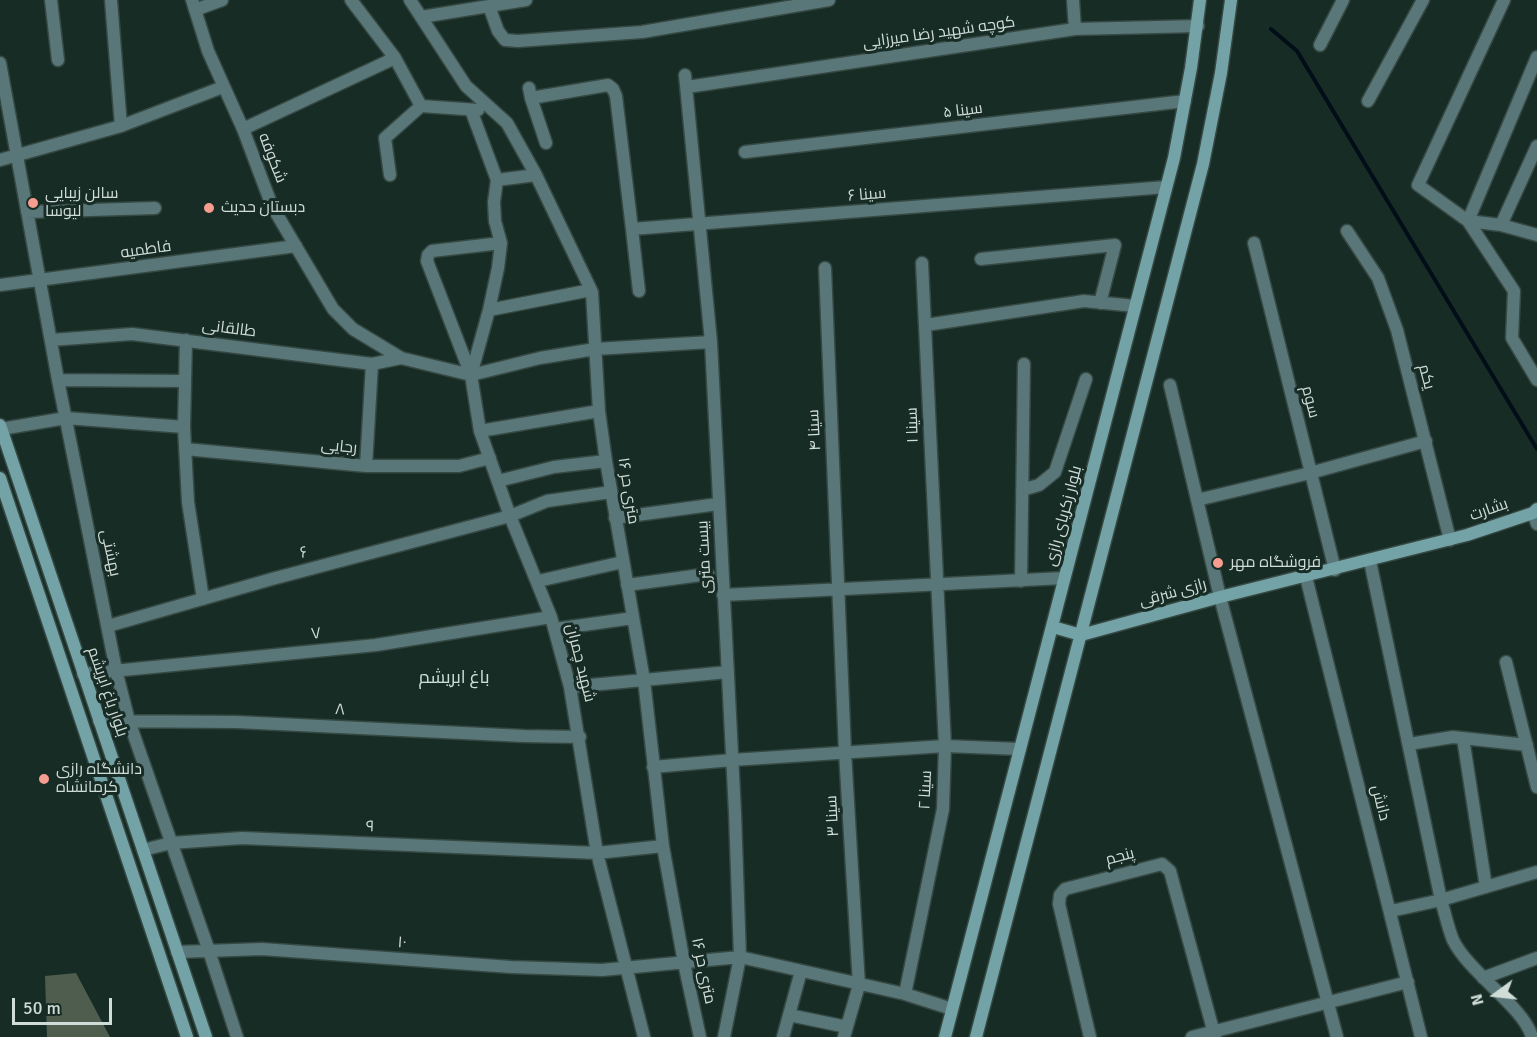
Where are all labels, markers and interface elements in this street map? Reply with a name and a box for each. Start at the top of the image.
street label: کوچه شهید رضا میرزایی [862,13,1016,53]
street label: سینا ۵ [942,99,984,123]
street label: شکوفه [254,130,290,186]
place label: سالن زیبایی لیوسا [45,184,118,222]
street label: سینا ۶ [847,184,887,206]
marker: سالن زیبایی لیوسا [26,196,40,210]
place label: دبستان حدیث [221,198,305,218]
marker: دبستان حدیث [202,201,216,215]
street label: فاطمیه [119,237,173,263]
street label: طالقانی [201,316,257,342]
street label: یکم [1413,362,1439,392]
street label: سوم [1297,384,1323,420]
street label: ۱ سینا [903,407,923,443]
street label: سینا ۴ [804,409,826,451]
street label: رجایی [320,436,358,458]
street label: ۱۶ متری حر [613,456,643,526]
street label: بلوار زکریای رازی [1041,464,1087,568]
street label: بشارت [1467,494,1511,526]
street label: بیست متری [693,520,717,594]
street label: بهشتی [96,528,124,578]
street label: ۶ [298,543,310,563]
place label: فروشگاه مهر [1230,553,1321,573]
marker: فروشگاه مهر [1211,556,1225,570]
street label: رازی شرقی [1137,575,1209,611]
street label: شهید چمران [561,622,599,704]
street label: ۷ [310,624,322,644]
street label: بلوار باغ ابریشم [83,645,131,739]
district label: باغ ابریشم [418,667,490,689]
street label: ۸ [335,700,345,720]
place label: دانشگاه رازی کرمانشاه [56,760,142,798]
street label: سینا ۲ [915,770,937,810]
marker: دانشگاه رازی کرمانشاه [37,772,51,786]
street label: دانش [1366,783,1394,823]
street label: سینا ۳ [822,795,844,837]
street label: ۹ [366,817,374,837]
street label: پنجم [1103,844,1137,870]
street label: ۱۰ [397,933,407,953]
street label: ۱۶ متری حر [687,936,719,1006]
north arrow [1465,965,1525,1025]
scale bar [15,986,116,1024]
text: N [1467,992,1489,1008]
text: 50 m [23,997,61,1019]

